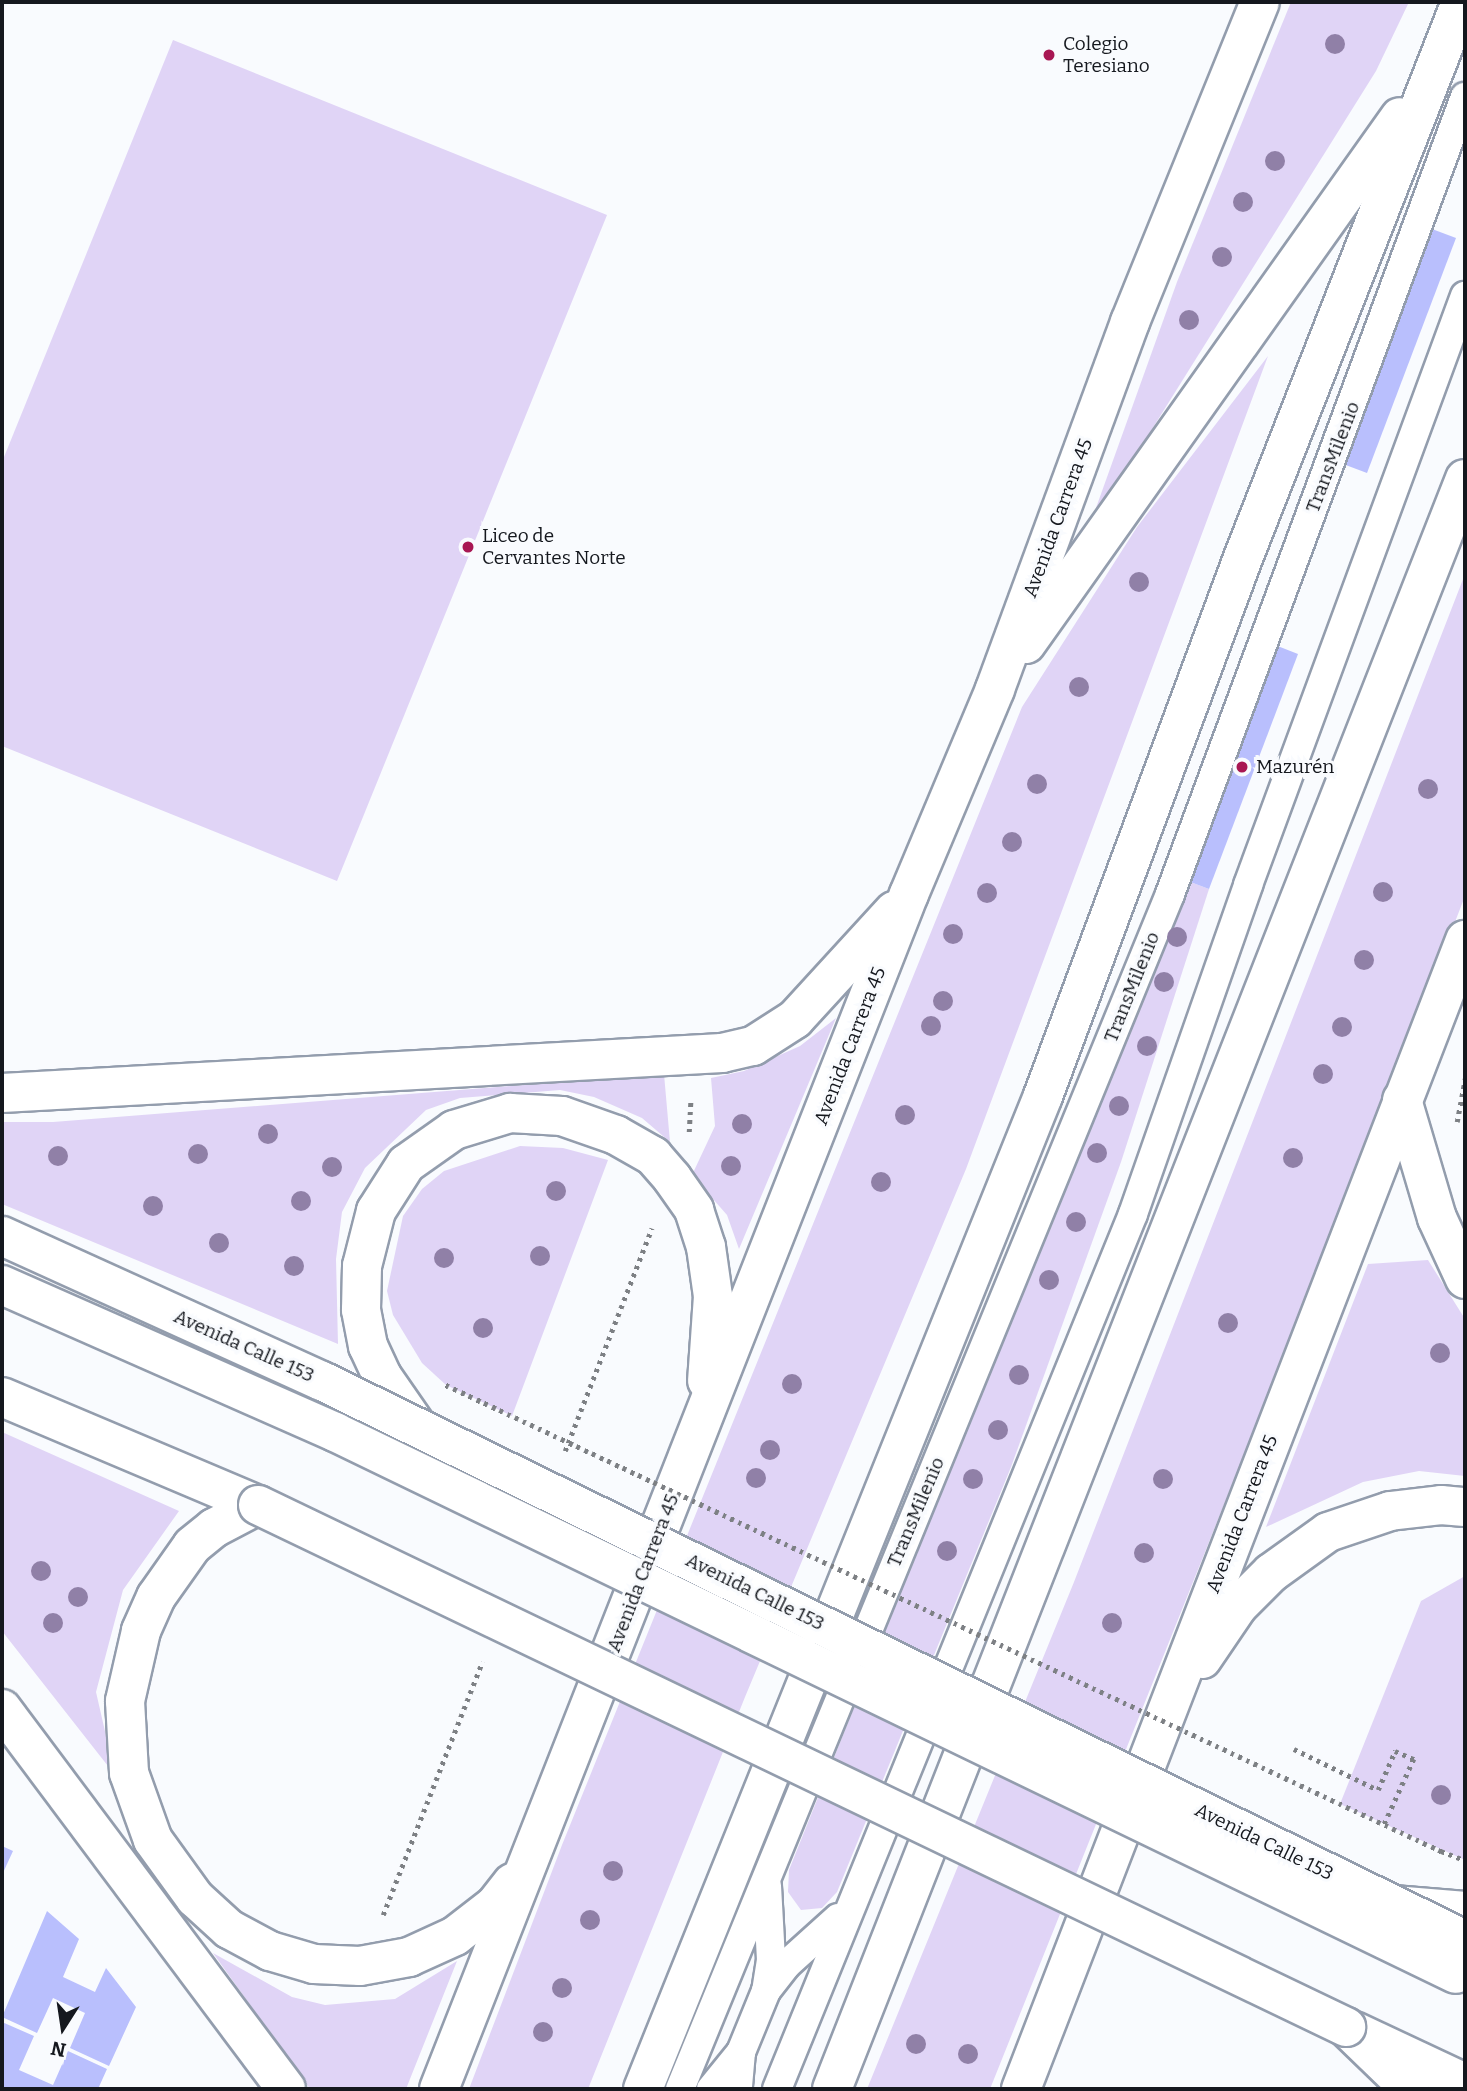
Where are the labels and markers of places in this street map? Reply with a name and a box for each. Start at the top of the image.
place label: Colegio Teresiano [1063,33,1150,77]
marker: Colegio Teresiano [1041,47,1057,63]
place label: Liceo de Cervantes Norte [482,525,626,569]
marker: Liceo de Cervantes Norte [460,539,476,555]
place label: Mazurén [1256,756,1334,778]
marker: Mazurén [1234,759,1250,775]

